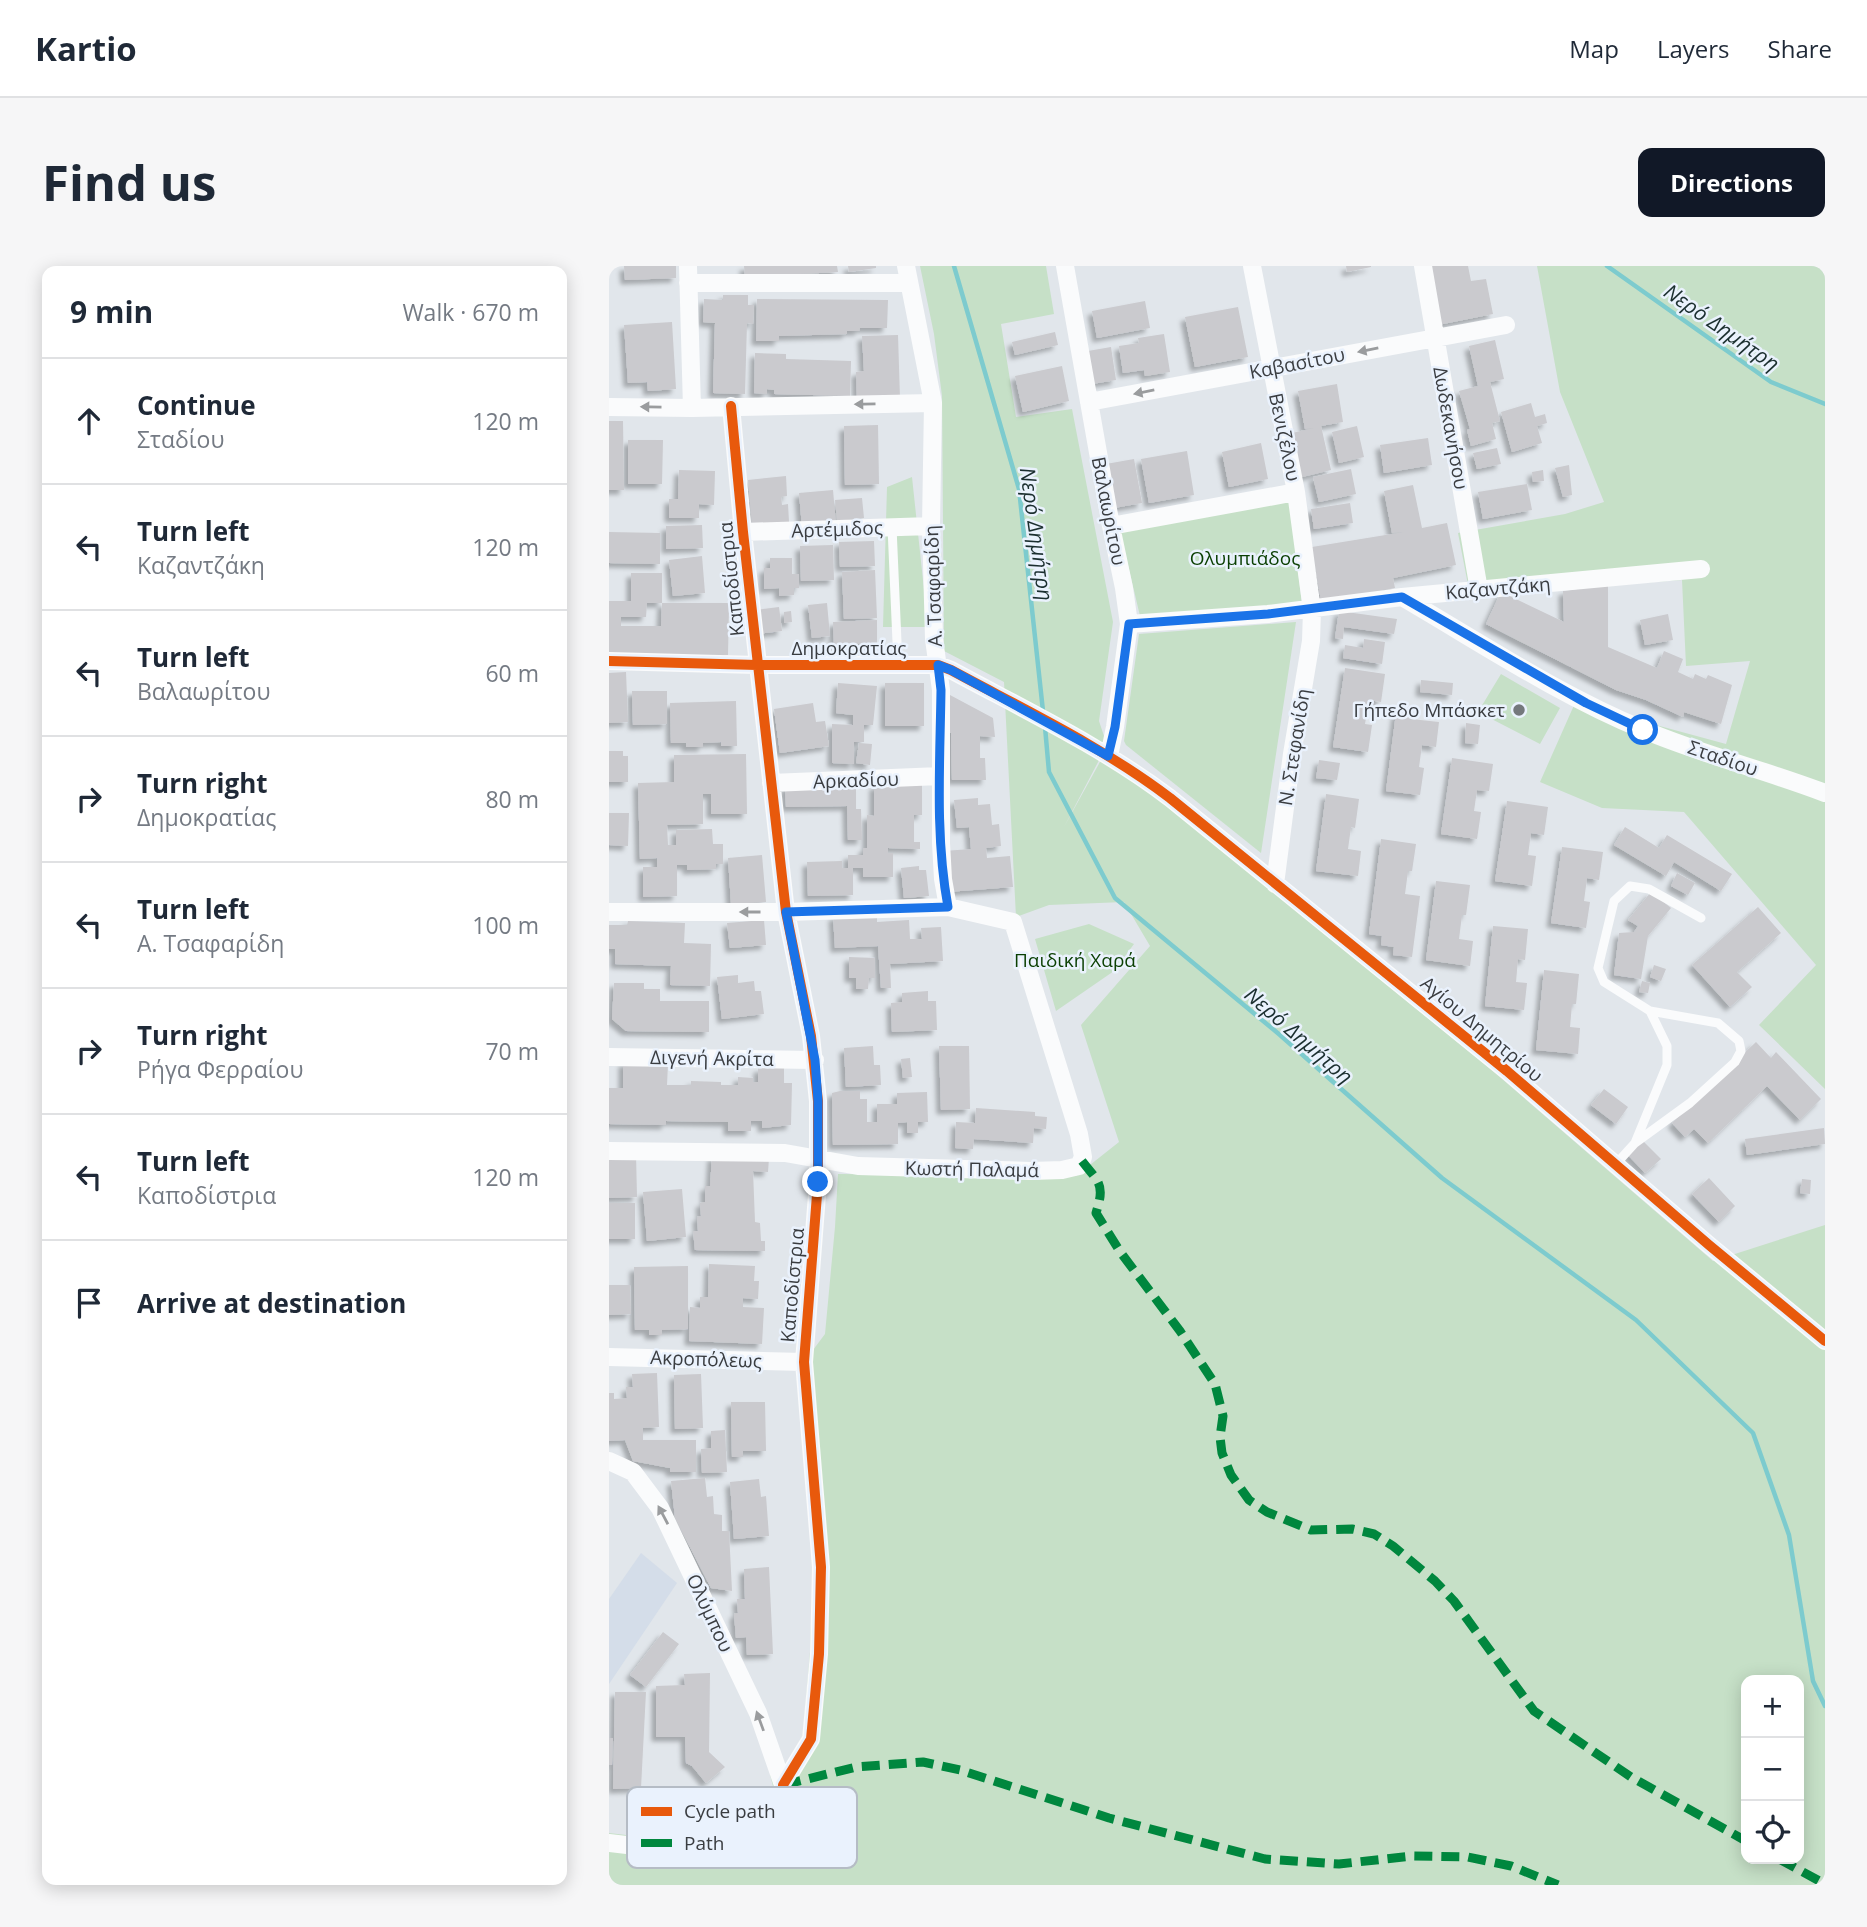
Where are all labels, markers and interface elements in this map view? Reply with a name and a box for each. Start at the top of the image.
text: Kartio [35,26,137,71]
text: Map [1569,32,1619,65]
text: Layers [1657,32,1730,65]
text: Share [1768,32,1832,65]
button: Directions [1638,148,1825,217]
text: Find us [42,149,216,215]
water label: Νερό Δημήτρη [1659,277,1785,377]
text: 9 min [70,291,153,332]
text: Walk · 670 m [402,296,539,328]
street label: Καβασίτου [1247,341,1347,385]
one-way arrow [1357,345,1379,356]
street label: Δωδεκανήσου [1427,365,1475,491]
text: Continue [137,387,256,423]
one-way arrow [1133,387,1155,398]
street label: Βενιζέλου [1263,391,1307,483]
one-way arrow [853,398,875,410]
one-way arrow [639,401,661,413]
icon: ahead [70,402,108,440]
text: 120 m [472,405,539,437]
text: Σταδίου [137,423,224,455]
street label: Βαλαωρίτου [1086,454,1132,568]
water label: Νερό Δημήτρη [1014,465,1060,603]
text: Turn left [137,513,249,549]
street label: Αρτέμιδος [791,514,883,544]
street label: Καποδίστρια [712,520,750,638]
street label: Α. Τσαφαρίδη [918,525,948,647]
icon: left [70,528,108,566]
text: 120 m [472,531,539,563]
park label: Ολυμπιάδος [1190,545,1300,571]
text: Καζαντζάκη [137,549,265,581]
street label: Καζαντζάκη [1444,570,1552,606]
street label: Δημοκρατίας [791,635,907,661]
text: Turn left [137,639,249,675]
icon: left [70,654,108,692]
text: 60 m [485,657,539,689]
text: Βαλαωρίτου [137,675,270,707]
street label: Ν. Στεφανίδη [1272,687,1316,807]
place label: Γήπεδο Μπάσκετ [1354,697,1505,723]
marker: Γήπεδο Μπάσκετ [1511,702,1527,718]
route start [1627,714,1658,745]
street label: Σταδίου [1685,734,1761,782]
text: Turn right [137,765,268,801]
street label: Αρκαδίου [813,766,899,794]
icon: right [70,780,108,818]
text: 80 m [485,783,539,815]
text: Δημοκρατίας [137,801,276,833]
text: Turn left [137,891,249,927]
icon: left [70,906,108,944]
one-way arrow [739,906,761,918]
text: 100 m [472,909,539,941]
text: Α. Τσαφαρίδη [137,927,284,959]
park label: Παιδική Χαρά [1014,947,1136,973]
street label: Αγίου Δημητρίου [1415,970,1549,1088]
water label: Νερό Δημήτρη [1239,980,1359,1090]
text: Turn right [137,1017,268,1053]
icon: right [70,1032,108,1070]
text: 70 m [485,1035,539,1067]
street label: Διγενή Ακρίτα [650,1044,774,1072]
text: Ρήγα Φερραίου [137,1053,303,1085]
text: Turn left [137,1143,249,1179]
street label: Κωστή Παλαμά [905,1155,1040,1183]
icon: left [70,1158,108,1196]
text: 120 m [472,1161,539,1193]
route end [802,1166,833,1197]
text: Καποδίστρια [137,1179,276,1211]
street label: Καποδίστρια [774,1226,810,1343]
icon: arrive [70,1284,108,1322]
text: Arrive at destination [137,1285,406,1321]
street label: Ακροπόλεως [650,1344,762,1374]
one-way arrow [657,1505,669,1525]
street label: Ολύμπου [681,1570,739,1656]
map controls [1741,1675,1804,1864]
button: + [1741,1675,1804,1738]
one-way arrow [755,1710,766,1731]
button: − [1741,1738,1804,1801]
legend [627,1787,857,1868]
text: Cycle path [684,1798,776,1824]
button: locate [1741,1801,1804,1864]
text: Path [684,1830,724,1856]

